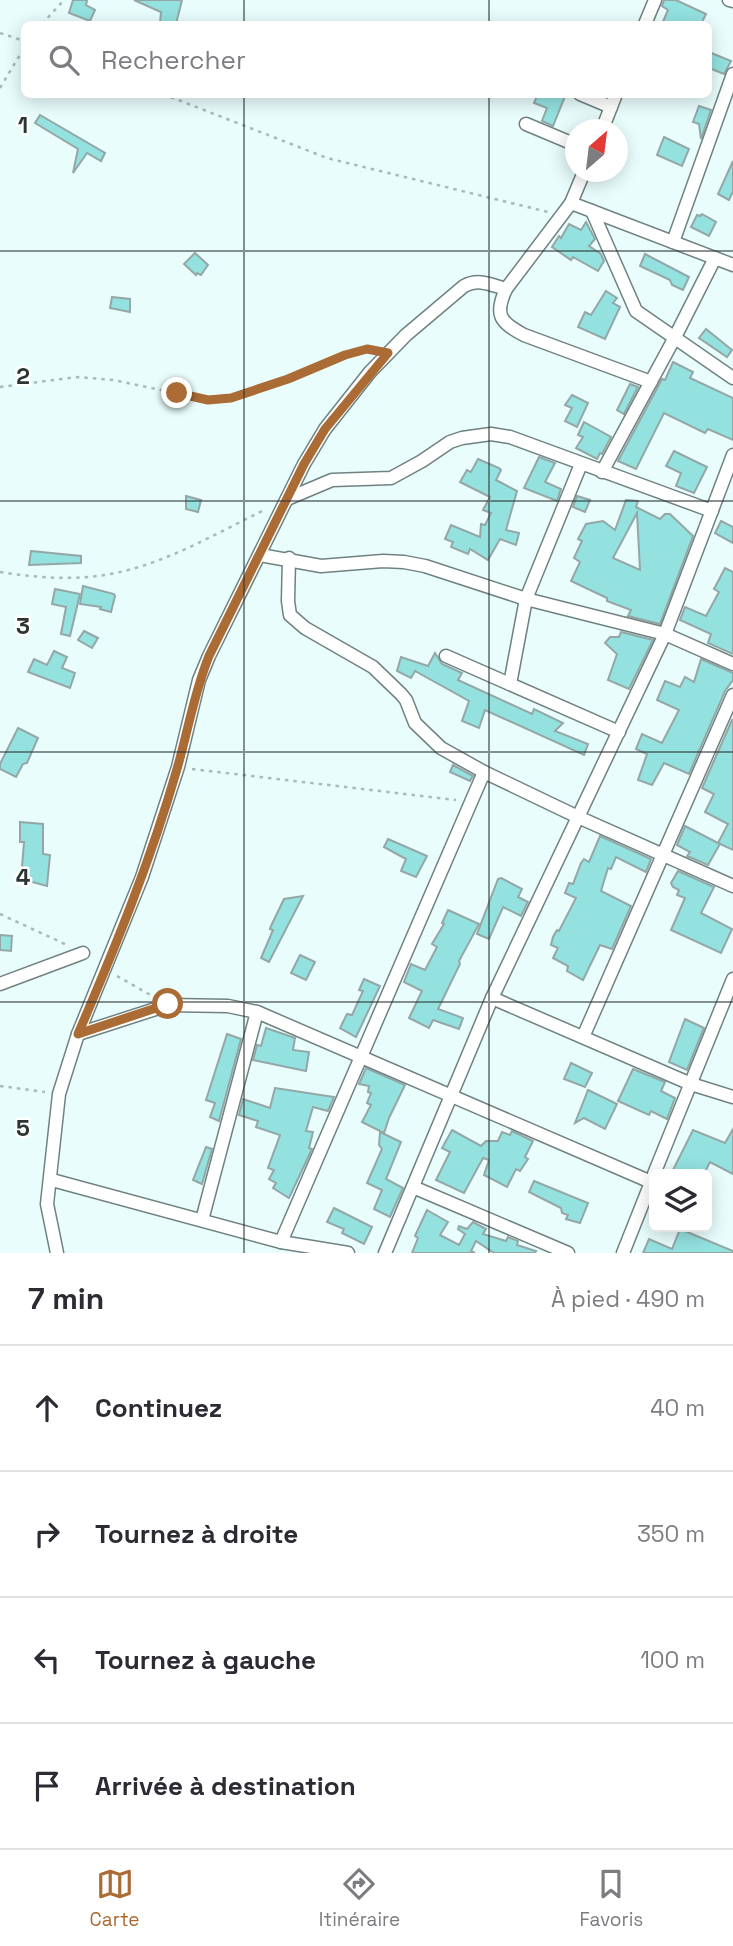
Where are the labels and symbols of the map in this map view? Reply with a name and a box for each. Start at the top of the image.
text: 1 [18,110,28,140]
north arrow [565,119,628,182]
text: 2 [16,361,30,391]
route end [161,377,192,408]
text: 3 [16,611,30,641]
text: 4 [16,862,31,892]
route start [152,988,183,1019]
text: 5 [16,1113,30,1143]

